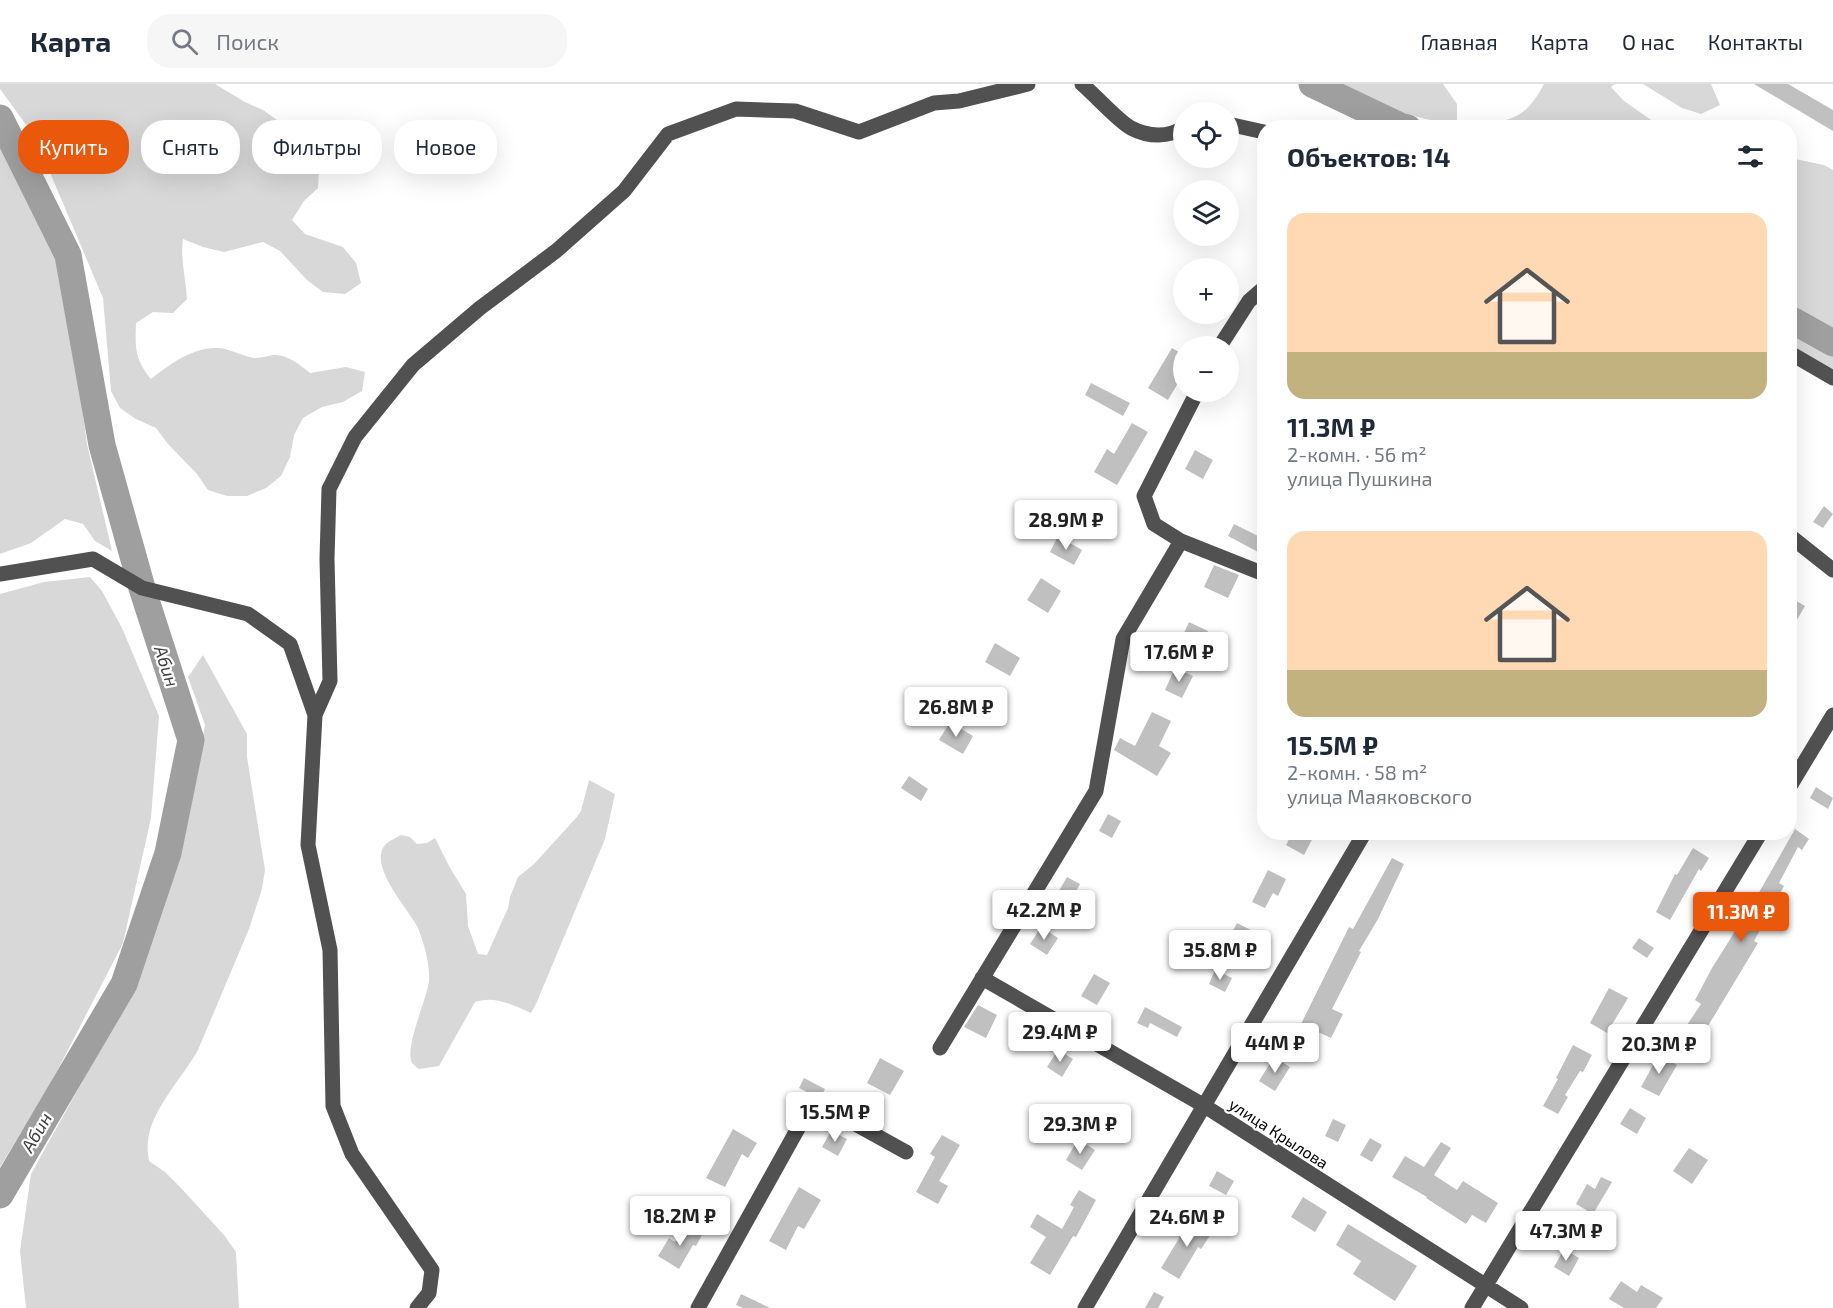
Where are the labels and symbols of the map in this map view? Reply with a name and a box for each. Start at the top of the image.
pin: 28.9M ₽ [1011,500,1121,551]
pin: 17.6M ₽ [1124,632,1234,683]
water label: Абин [150,642,184,689]
pin: 26.8M ₽ [901,687,1011,738]
pin: 42.2M ₽ [989,890,1099,941]
pin: 11.3M ₽ [1686,892,1796,943]
pin: 35.8M ₽ [1165,930,1275,981]
pin: 29.4M ₽ [1005,1012,1115,1063]
pin: 44M ₽ [1233,1023,1317,1074]
pin: 20.3M ₽ [1604,1024,1714,1075]
pin: 15.5M ₽ [780,1092,890,1143]
street label: улица Крылова [1225,1094,1332,1173]
pin: 29.3M ₽ [1025,1104,1135,1155]
water label: Абин [15,1108,56,1157]
pin: 18.2M ₽ [625,1196,735,1247]
pin: 24.6M ₽ [1132,1197,1242,1248]
pin: 47.3M ₽ [1511,1211,1621,1262]

